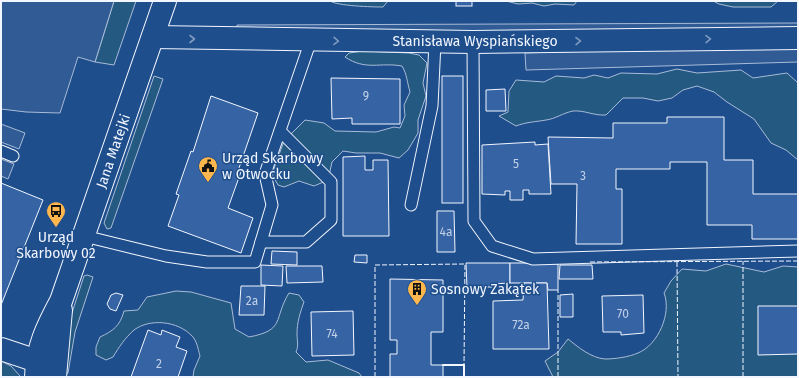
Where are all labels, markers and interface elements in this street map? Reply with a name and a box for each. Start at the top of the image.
street label: Stanisława Wyspiańskiego [392,33,558,50]
one-way arrow [189,35,195,43]
one-way arrow [705,35,711,43]
one-way arrow [333,37,339,45]
one-way arrow [575,37,581,45]
house number: 9 [363,89,369,103]
street label: Jana Matejki [93,112,134,191]
place label: Urząd Skarbowy w Otwocku [222,150,323,183]
public building icon: Urząd Skarbowy w Otwocku [197,155,219,183]
house number: 5 [513,157,519,171]
house number: 3 [580,169,586,183]
bus stop icon: Urząd Skarbowy 02 [45,200,67,228]
house number: 4a [440,225,452,239]
place label: Urząd Skarbowy 02 [16,229,96,262]
building icon: Sosnowy Zakątek [406,278,428,306]
place label: Sosnowy Zakątek [431,281,540,298]
house number: 2a [246,294,258,308]
house number: 70 [617,307,629,321]
house number: 72a [512,318,530,332]
house number: 74 [326,327,338,341]
house number: 2 [156,357,162,371]

